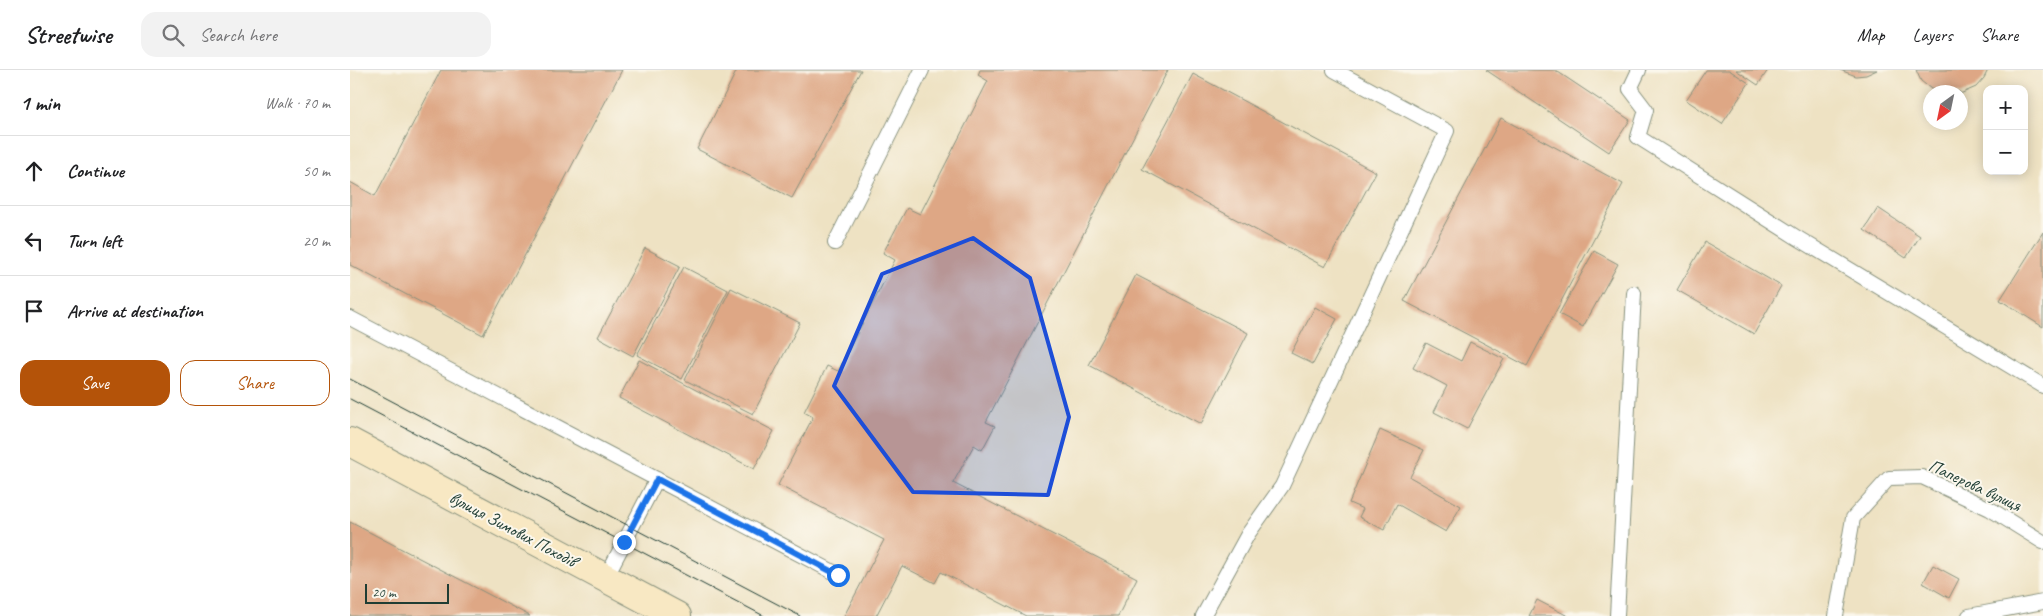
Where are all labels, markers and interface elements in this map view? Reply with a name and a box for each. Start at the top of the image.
search box [141,12,491,57]
text: Streetwise [25,20,111,50]
icon: search [159,21,187,49]
text: Search here [199,23,277,47]
text: Map [1857,24,1885,46]
text: Layers [1913,24,1952,46]
text: Share [1980,24,2018,46]
north arrow [1923,85,1968,130]
map controls [1983,85,2028,175]
button: + [1983,85,2028,130]
text: 1 min [20,90,60,116]
text: Walk · 70 m [265,93,330,113]
button: − [1983,130,2028,175]
icon: ahead [20,157,48,185]
text: Continue [67,159,124,183]
text: 50 m [303,161,330,181]
icon: left [20,227,48,255]
text: Turn left [67,229,122,253]
text: 20 m [303,231,330,251]
icon: arrive [20,297,48,325]
text: Arrive at destination [67,299,203,323]
button: Save [20,360,170,406]
button: Share [180,360,330,406]
street label: Паперова вулиця [1925,454,2026,517]
street label: вулиця Зимових Походів [446,486,584,574]
route end [613,531,636,554]
route start [827,564,850,587]
scale bar [365,581,449,604]
text: 20 m [372,584,396,601]

